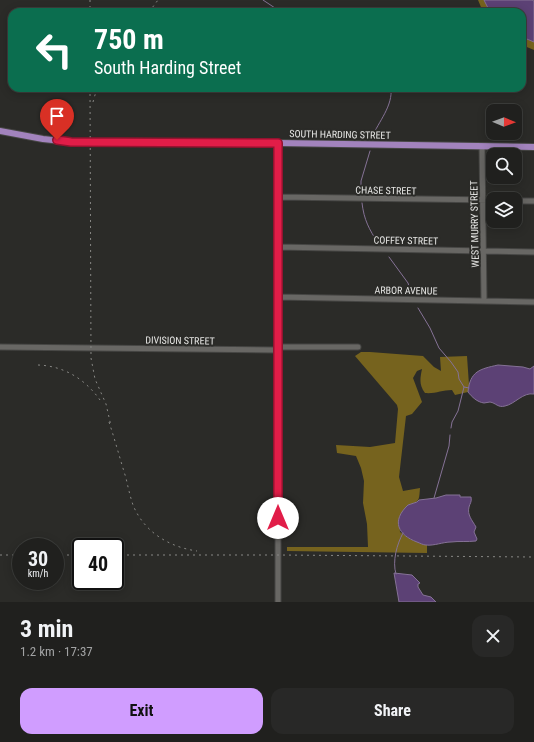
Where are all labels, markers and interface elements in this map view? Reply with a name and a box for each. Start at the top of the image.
text: 750 m [94,23,164,56]
icon: left [28,24,80,76]
text: South Harding Street [94,57,241,78]
pin [40,99,74,140]
north arrow [486,104,522,140]
map controls [486,104,522,228]
icon: arrive [46,105,68,127]
street label: SOUTH HARDING STREET [289,128,391,141]
button: search [486,148,522,184]
street label: WEST MURRY STREET [468,180,481,268]
street label: CHASE STREET [355,184,417,197]
button: layers [486,192,522,228]
street label: COFFEY STREET [374,234,438,247]
street label: ARBOR AVENUE [374,284,438,297]
street label: DIVISION STREET [145,334,215,347]
position arrow [257,497,299,539]
speed limit sign: 40 [72,538,124,590]
text: 30 [28,547,48,571]
text: km/h [28,568,48,579]
text: 3 min [20,615,73,643]
button: close [472,615,514,657]
text: 1.2 km · 17:37 [20,644,93,659]
button: Exit [20,688,263,734]
button: Share [271,688,514,734]

